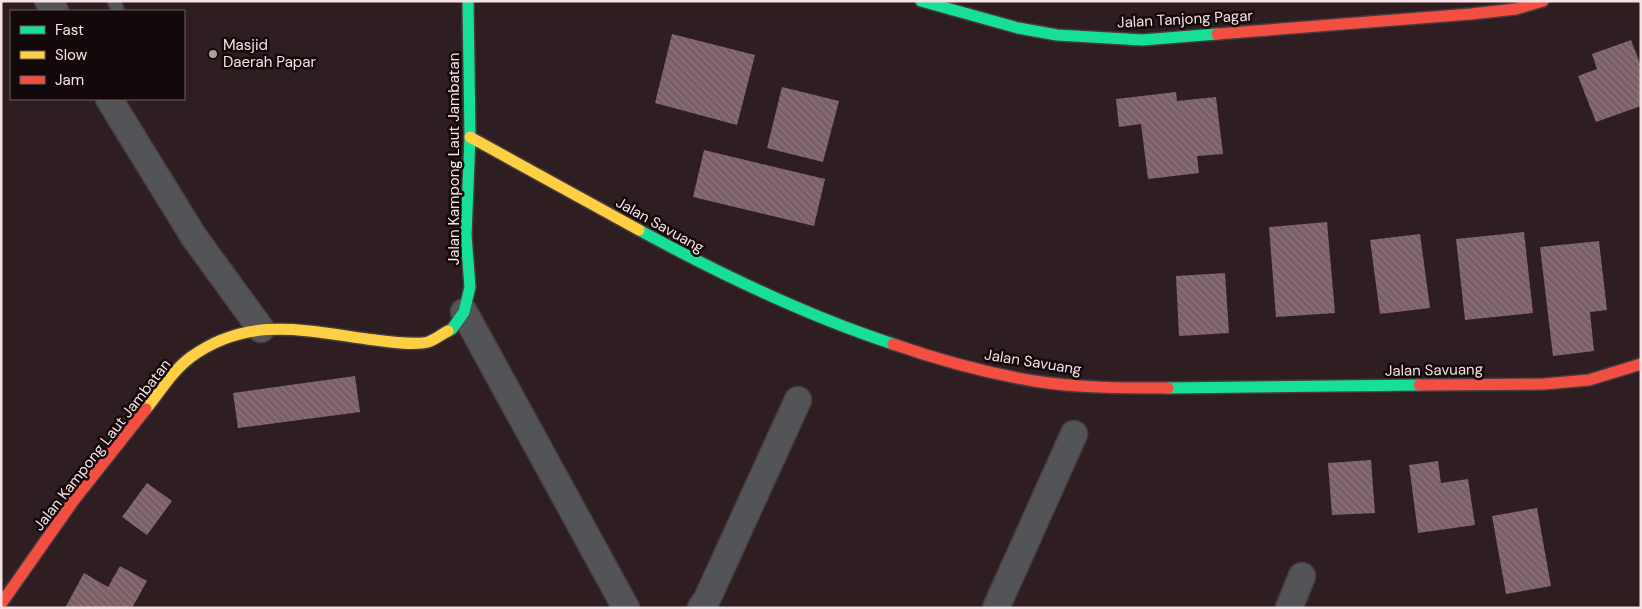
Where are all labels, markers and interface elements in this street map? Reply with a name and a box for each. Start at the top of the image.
street label: Jalan Tanjong Pagar [1117,5,1254,33]
legend [10,10,185,100]
text: Fast [55,20,84,40]
place label: Masjid Daerah Papar [223,35,316,72]
text: Slow [55,45,88,65]
marker: Masjid Daerah Papar [207,48,219,60]
street label: Jalan Kampong Laut Jambatan [444,53,464,265]
text: Jam [55,70,84,90]
street label: Jalan Savuang [612,192,708,258]
street label: Jalan Savuang [983,344,1083,380]
street label: Jalan Kampong Laut Jambatan [29,355,175,535]
street label: Jalan Savuang [1385,359,1483,381]

